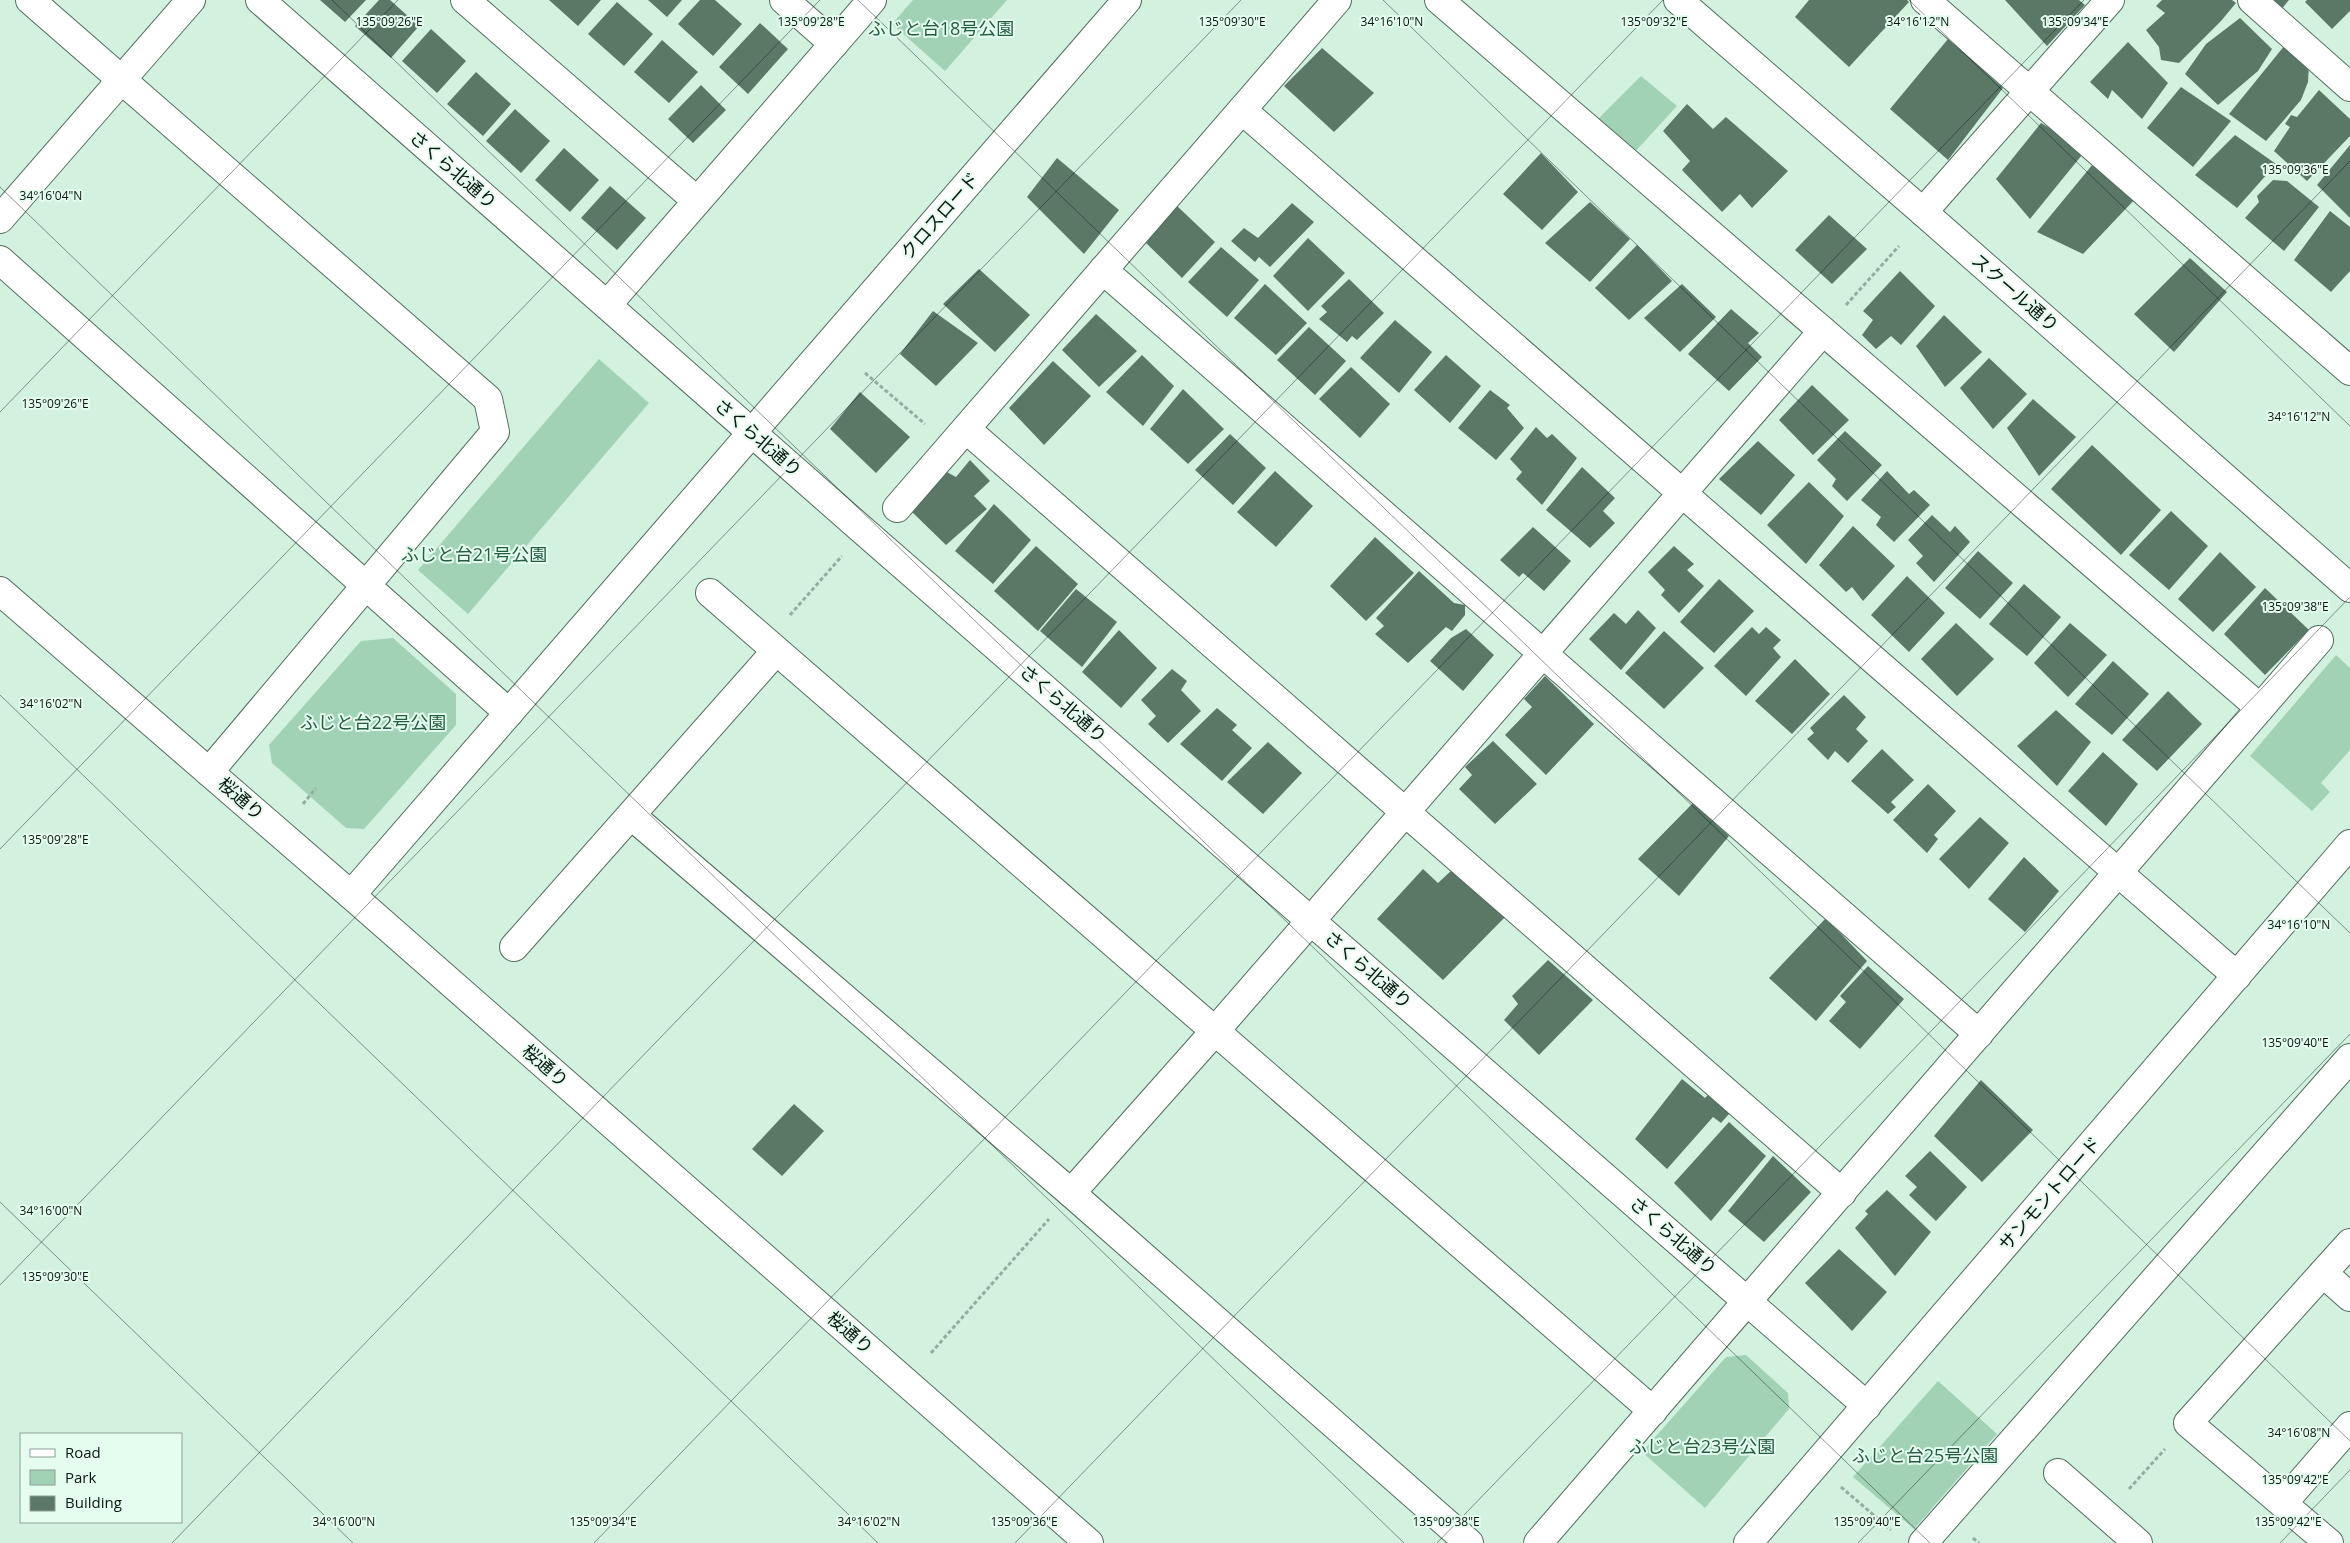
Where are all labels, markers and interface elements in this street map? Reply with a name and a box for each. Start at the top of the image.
text: 135°09'26"E [355,13,423,30]
text: 135°09'28"E [777,13,845,30]
text: 135°09'30"E [1198,13,1266,30]
text: 34°16'10"N [1361,13,1423,30]
text: 135°09'32"E [1620,13,1688,30]
text: 34°16'12"N [1887,13,1949,30]
text: 135°09'34"E [2041,13,2109,30]
park label: ふじと台18号公園 [868,16,1014,40]
street label: さくら北通り [405,125,502,214]
text: 135°09'36"E [2261,161,2329,178]
street label: クロスロード [895,167,984,264]
text: 34°16'04"N [20,187,82,204]
street label: スクール通り [1967,248,2064,337]
street label: さくら北通り [710,393,807,482]
text: 135°09'26"E [21,395,89,412]
text: 34°16'12"N [2268,408,2330,425]
park label: ふじと台21号公園 [401,542,547,566]
text: 135°09'38"E [2261,598,2329,615]
street label: さくら北通り [1015,659,1112,748]
text: 34°16'02"N [20,695,82,712]
park label: ふじと台22号公園 [300,710,446,734]
street label: 桜通り [213,771,270,825]
text: 135°09'28"E [21,831,89,848]
text: 34°16'10"N [2268,916,2330,933]
street label: さくら北通り [1320,925,1417,1014]
text: 135°09'40"E [2261,1034,2329,1051]
street label: 桜通り [517,1038,574,1092]
street label: サンモントロード [1993,1131,2106,1256]
street label: さくら北通り [1625,1191,1722,1280]
text: 34°16'00"N [20,1202,82,1219]
text: 135°09'30"E [21,1268,89,1285]
street label: 桜通り [822,1305,879,1359]
text: 34°16'08"N [2268,1424,2330,1441]
legend [20,1433,182,1523]
park label: ふじと台23号公園 [1629,1434,1775,1458]
text: Road [65,1442,101,1462]
park label: ふじと台25号公園 [1852,1443,1998,1467]
text: Park [65,1467,96,1487]
text: 135°09'42"E [2261,1471,2329,1488]
text: Building [65,1492,122,1512]
text: 34°16'00"N [313,1513,375,1530]
text: 135°09'34"E [569,1513,637,1530]
text: 34°16'02"N [838,1513,900,1530]
text: 135°09'36"E [990,1513,1058,1530]
text: 135°09'38"E [1412,1513,1480,1530]
text: 135°09'40"E [1833,1513,1901,1530]
text: 135°09'42"E [2254,1513,2322,1530]

